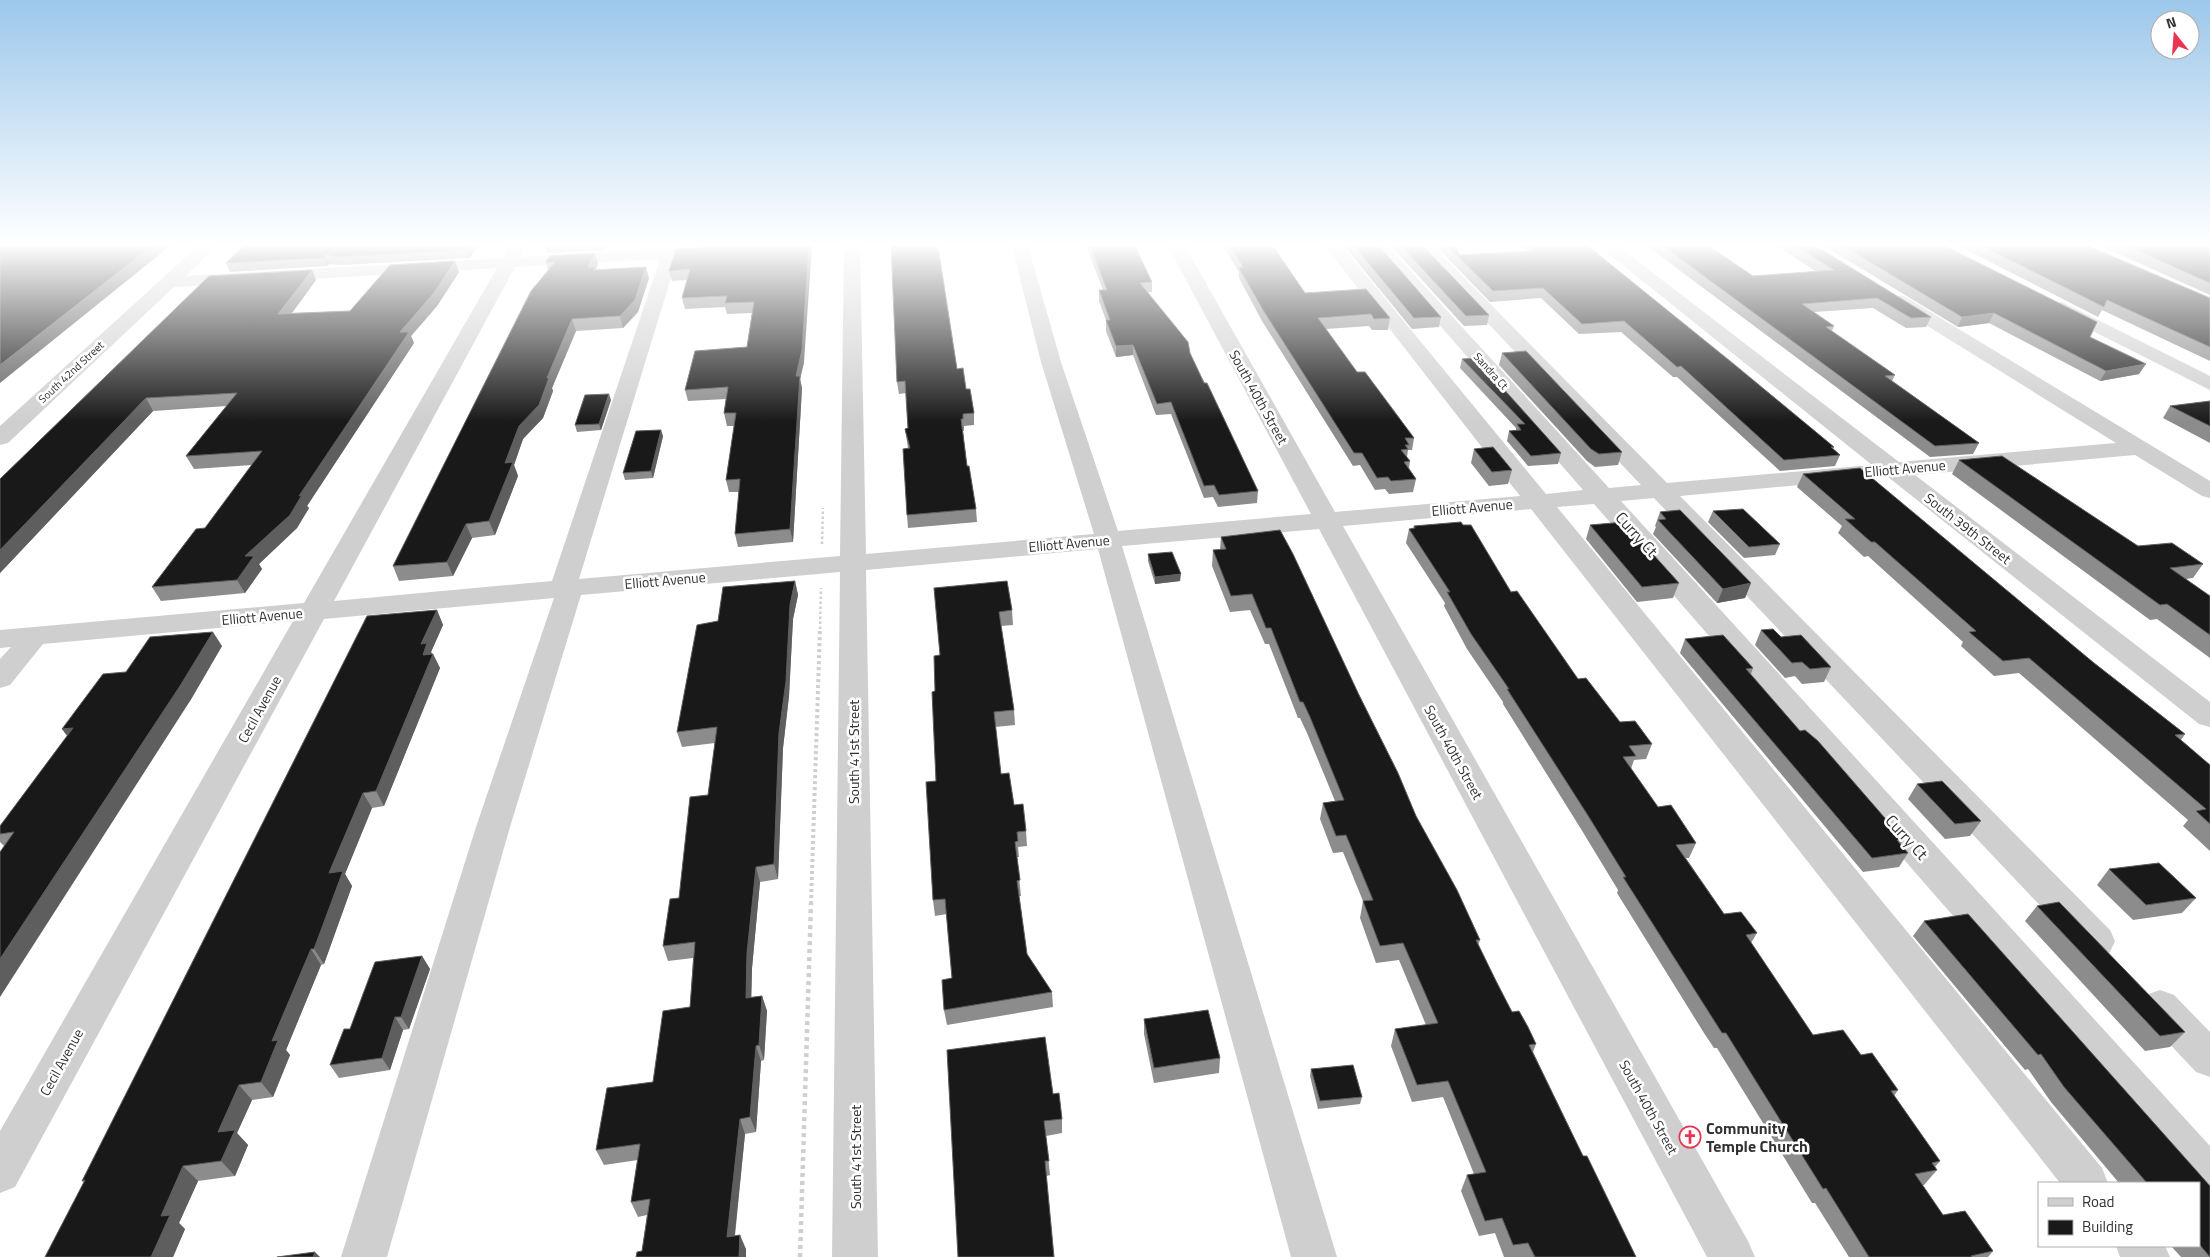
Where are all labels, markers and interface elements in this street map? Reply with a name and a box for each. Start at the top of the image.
north arrow [2150,10,2200,60]
text: N [2163,11,2179,34]
street label: South 42nd Street [35,337,108,407]
street label: South 40th Street [1224,346,1294,448]
street label: Sandra Ct [1470,349,1512,393]
street label: Elliott Avenue [1864,454,1946,482]
street label: South 39th Street [1920,487,2016,569]
street label: Elliott Avenue [1431,493,1513,521]
street label: Curry Ct [1610,506,1664,562]
street label: Elliott Avenue [1028,529,1110,557]
street label: Elliott Avenue [624,566,706,594]
street label: Elliott Avenue [221,602,303,630]
street label: Cecil Avenue [232,672,286,746]
street label: South 41st Street [843,700,864,804]
street label: South 40th Street [1419,701,1489,803]
street label: Curry Ct [1880,809,1934,865]
street label: Cecil Avenue [34,1025,88,1099]
street label: South 40th Street [1614,1056,1684,1158]
street label: South 41st Street [845,1105,866,1209]
place label: Community Temple Church [1706,1116,1808,1158]
church icon: Community Temple Church [1678,1125,1702,1149]
legend [2038,1182,2200,1247]
text: Road [2082,1190,2114,1213]
text: Building [2082,1215,2133,1238]

